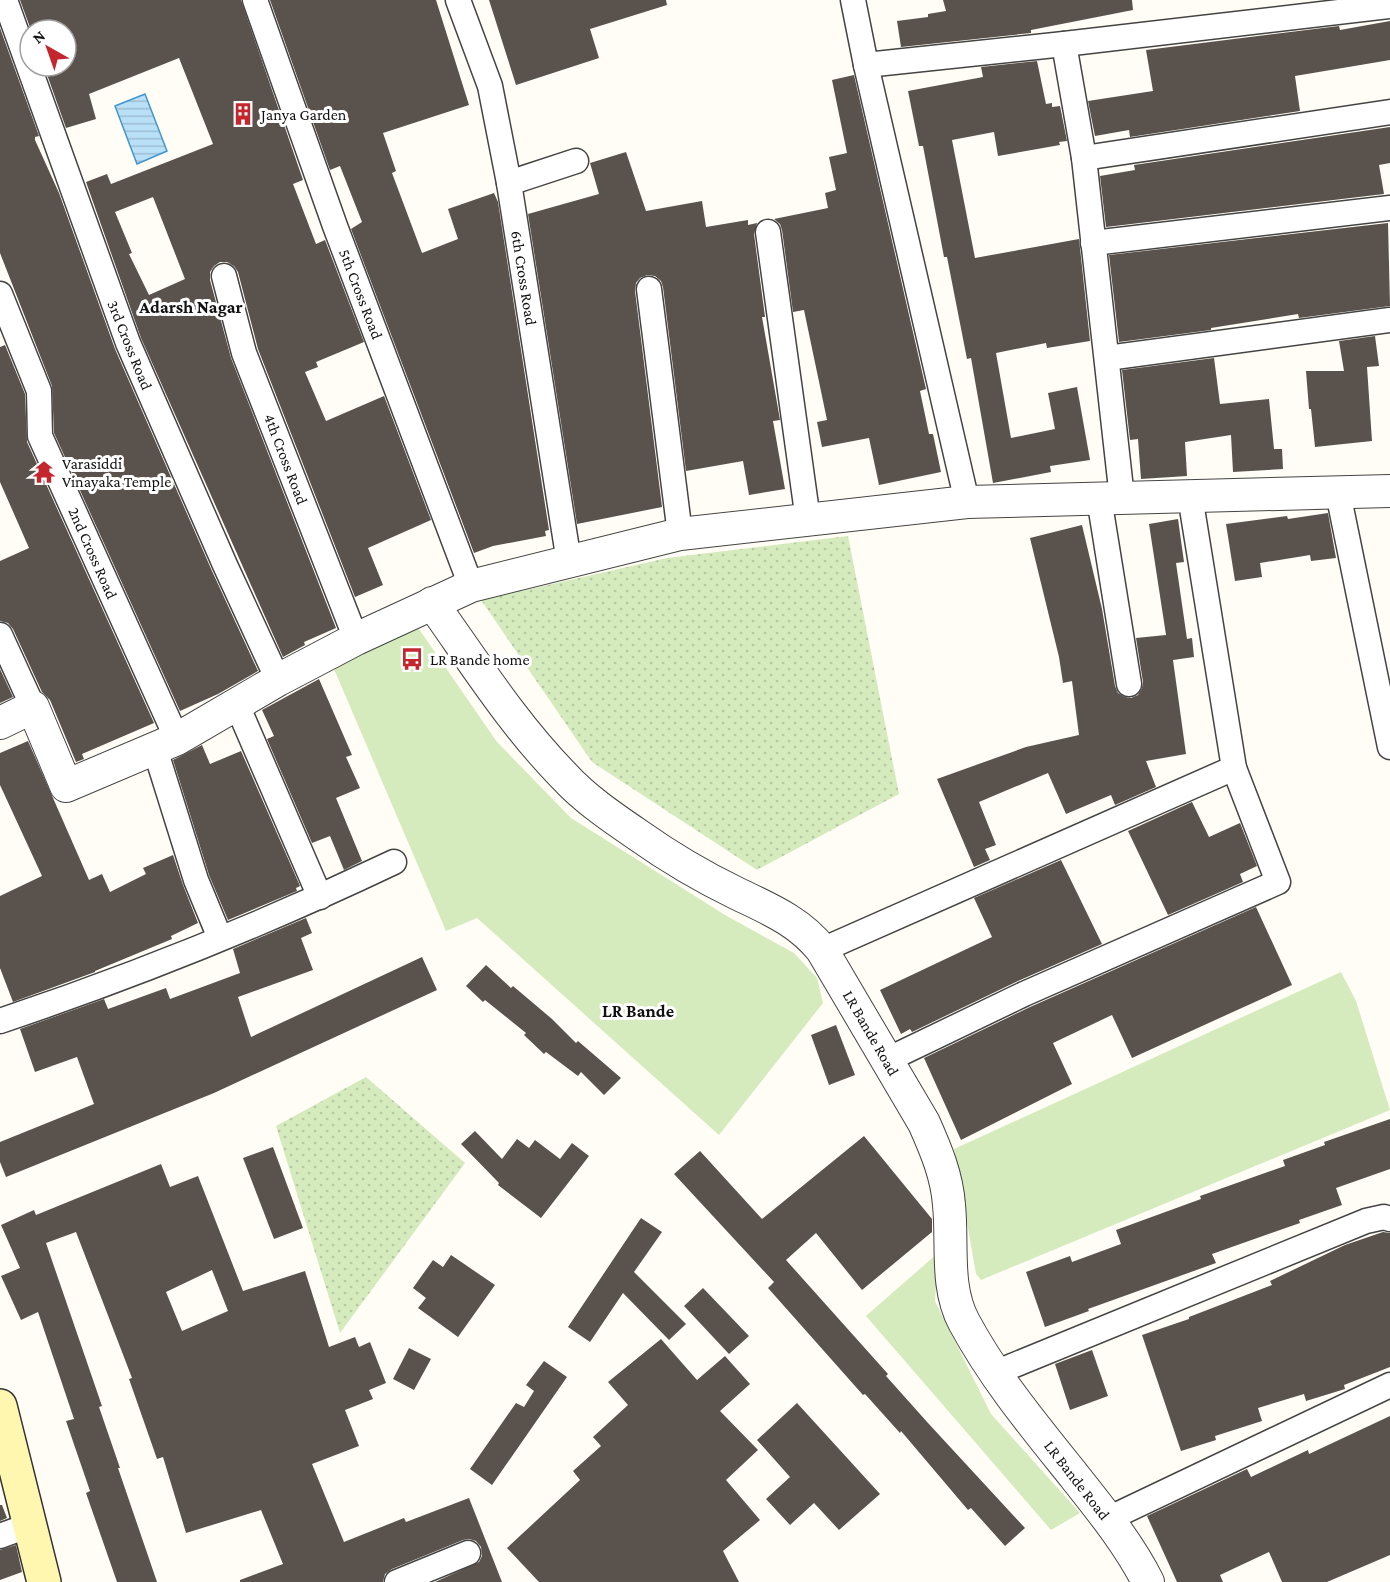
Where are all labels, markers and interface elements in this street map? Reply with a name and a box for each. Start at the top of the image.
north arrow [18,18,78,78]
text: N [29,27,48,47]
building icon: Janya Garden [230,101,256,127]
place label: Janya Garden [259,106,347,124]
street label: 6th Cross Road [508,229,540,327]
street label: 5th Cross Road [336,247,386,342]
district label: Adarsh Nagar [138,297,243,317]
street label: 3rd Cross Road [104,298,156,393]
street label: 4th Cross Road [261,411,311,507]
place label: Varasiddi Vinayaka Temple [62,455,171,491]
temple icon: Varasiddi Vinayaka Temple [31,459,57,485]
street label: 2nd Cross Road [65,505,121,602]
bus stop icon: LR Bande home [399,646,425,672]
place label: LR Bande home [430,651,529,668]
street label: LR Bande Road [840,987,903,1079]
district label: LR Bande [602,1001,674,1021]
street label: LR Bande Road [1041,1437,1113,1523]

